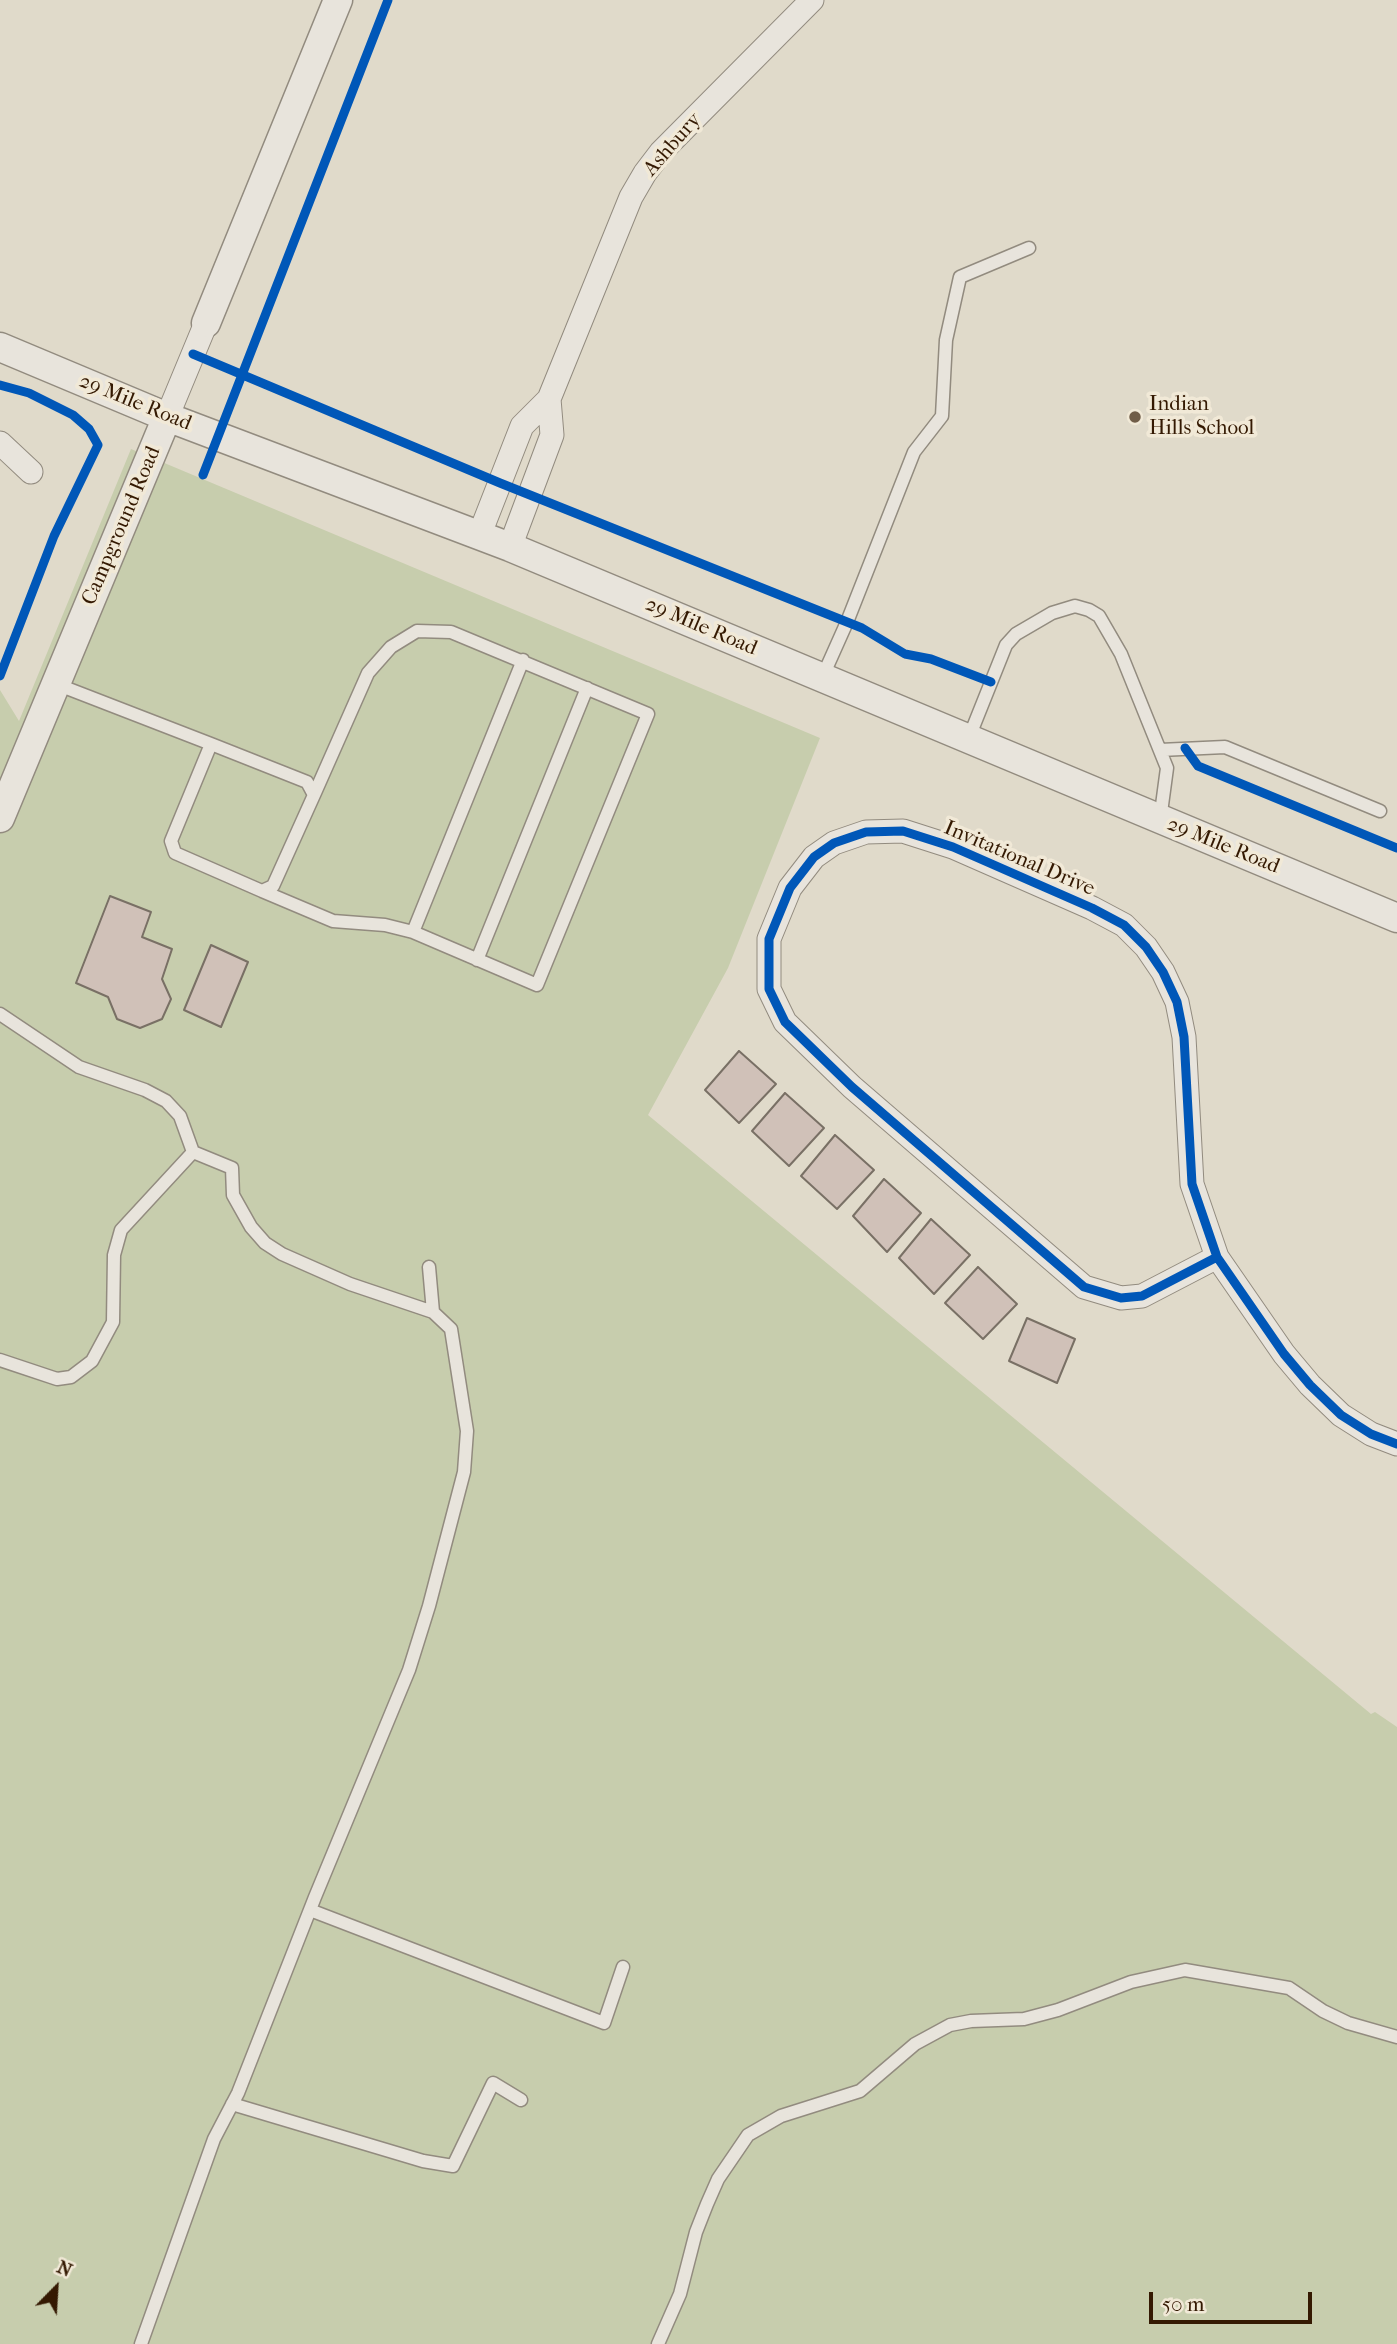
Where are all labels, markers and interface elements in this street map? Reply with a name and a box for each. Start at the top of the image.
street label: Ashbury [639,108,707,182]
street label: 29 Mile Road [75,369,195,437]
place label: Indian Hills School [1149,392,1254,442]
marker: Indian Hills School [1127,409,1143,425]
street label: Campground Road [77,443,167,609]
street label: 29 Mile Road [641,592,761,662]
street label: 29 Mile Road [1163,812,1283,880]
street label: Invitational Drive [940,816,1098,902]
north arrow [21,2253,91,2323]
text: N [53,2256,76,2282]
scale bar [1152,2278,1315,2322]
text: 50 m [1162,2292,1205,2316]

